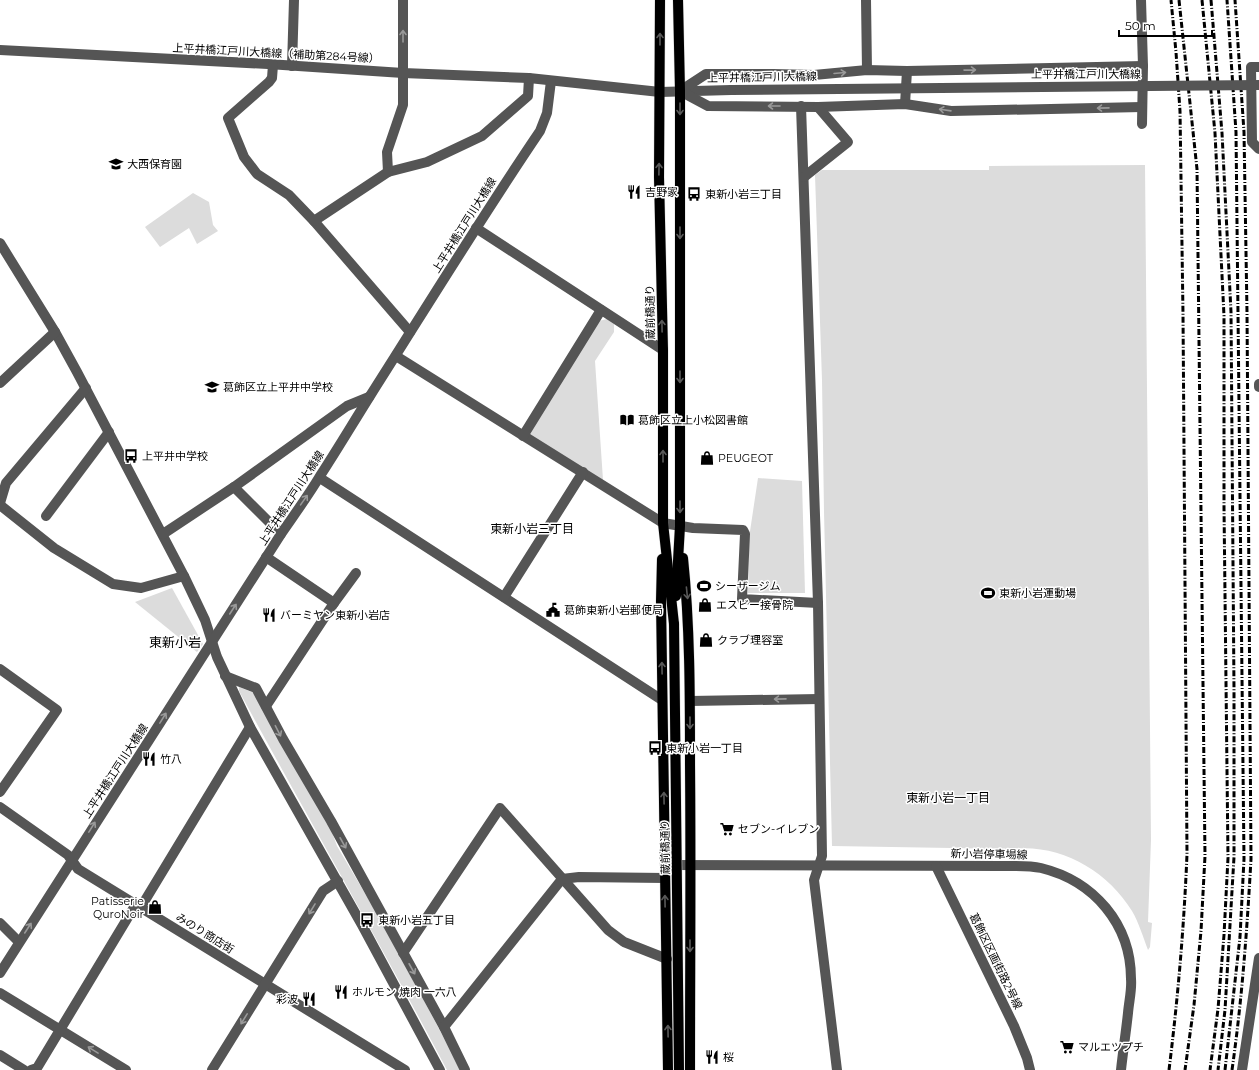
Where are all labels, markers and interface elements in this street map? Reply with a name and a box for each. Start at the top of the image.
scale bar [1119,12,1212,38]
text: 50 m [1125,18,1156,33]
one-way arrow [399,30,407,43]
one-way arrow [656,33,664,46]
street label: 上平井橋江戸川大橋線（補助第284号線） [172,41,380,65]
one-way arrow [963,66,976,74]
street label: 上平井橋江戸川大橋線 [1031,67,1141,81]
street label: 上平井橋江戸川大橋線 [707,69,817,85]
one-way arrow [833,69,846,77]
one-way arrow [676,102,684,115]
one-way arrow [768,102,781,110]
one-way arrow [1097,104,1110,112]
one-way arrow [939,106,952,114]
school or university icon: 大西保育園 [108,156,124,172]
place label: 大西保育園 [127,157,182,171]
one-way arrow [655,163,663,176]
street label: 上平井橋江戸川大橋線 [429,175,499,275]
restaurant icon: 吉野家 [626,184,642,200]
place label: 吉野家 [645,185,678,199]
bus stop icon: 東新小岩三丁目 [686,186,702,202]
place label: 東新小岩三丁目 [705,187,782,201]
one-way arrow [676,226,684,239]
street label: 蔵前橋通り [643,284,657,340]
one-way arrow [659,320,666,333]
one-way arrow [676,370,684,383]
school or university icon: 葛飾区立上平井中学校 [204,379,220,395]
place label: 葛飾区立上平井中学校 [223,380,333,394]
library icon: 葛飾区立上小松図書館 [619,412,635,428]
place label: 葛飾区立上小松図書館 [638,413,748,427]
bus stop icon: 上平井中学校 [123,448,139,464]
street label: 上平井橋江戸川大橋線 [255,448,327,548]
place label: 上平井中学校 [142,449,208,463]
one-way arrow [659,450,667,463]
shop icon: PEUGEOT [699,450,715,466]
place label: PEUGEOT [718,451,774,465]
one-way arrow [300,495,308,506]
one-way arrow [676,500,684,513]
district label: 東新小岩三丁目 [490,521,574,536]
sports icon: シーザージム [696,578,712,594]
place label: シーザージム [715,579,781,593]
sports icon: 東新小岩運動場 [980,585,996,601]
one-way arrow [683,586,690,599]
place label: 東新小岩運動場 [999,586,1076,600]
shop icon: エスビー接骨院 [697,597,713,613]
place label: エスビー接骨院 [716,598,793,612]
public building icon: 葛飾東新小岩郵便局 [545,602,561,618]
place label: 葛飾東新小岩郵便局 [564,603,663,617]
one-way arrow [229,604,237,615]
restaurant icon: バーミヤン東新小岩店 [261,607,277,623]
place label: バーミヤン東新小岩店 [280,608,390,622]
shop icon: クラブ理容室 [698,632,714,648]
place label: クラブ理容室 [717,633,783,647]
district label: 東新小岩 [149,634,201,650]
one-way arrow [658,662,666,675]
one-way arrow [774,696,787,703]
one-way arrow [159,712,167,724]
one-way arrow [686,716,694,729]
street label: 上平井橋江戸川大橋線 [79,721,151,821]
one-way arrow [275,724,283,736]
bus stop icon: 東新小岩一丁目 [647,740,663,756]
place label: 東新小岩一丁目 [666,741,743,755]
restaurant icon: 竹八 [141,751,157,767]
place label: 竹八 [160,752,182,766]
district label: 東新小岩一丁目 [906,790,990,805]
one-way arrow [660,792,668,805]
street label: 蔵前橋通り [658,819,672,875]
supermarket icon: セブン-イレブン [719,821,735,837]
one-way arrow [88,822,97,833]
place label: セブン-イレブン [738,822,819,836]
one-way arrow [340,837,348,849]
street label: 新小岩停車場線 [950,846,1028,862]
place label: Patisserie QuroNoir [91,894,144,921]
one-way arrow [661,895,669,908]
shop icon: Patisserie QuroNoir [147,899,163,915]
one-way arrow [307,903,315,915]
street label: みのり商店街 [173,910,237,956]
street label: 葛飾区区画街路2号線 [967,911,1025,1011]
bus stop icon: 東新小岩五丁目 [359,912,375,928]
place label: 東新小岩五丁目 [378,913,455,927]
one-way arrow [24,923,32,934]
one-way arrow [686,939,694,952]
one-way arrow [409,963,417,975]
restaurant icon: ホルモン 焼肉 一六八 [333,984,349,1000]
place label: ホルモン 焼肉 一六八 [352,985,457,999]
restaurant icon: 彩波 [301,991,317,1007]
place label: 彩波 [276,992,298,1006]
one-way arrow [239,1013,247,1025]
one-way arrow [664,1025,672,1038]
supermarket icon: マルエツプチ [1059,1039,1075,1055]
place label: マルエツプチ [1078,1040,1144,1054]
one-way arrow [87,1045,99,1053]
restaurant icon: 桜 [704,1049,720,1065]
place label: 桜 [723,1050,734,1064]

